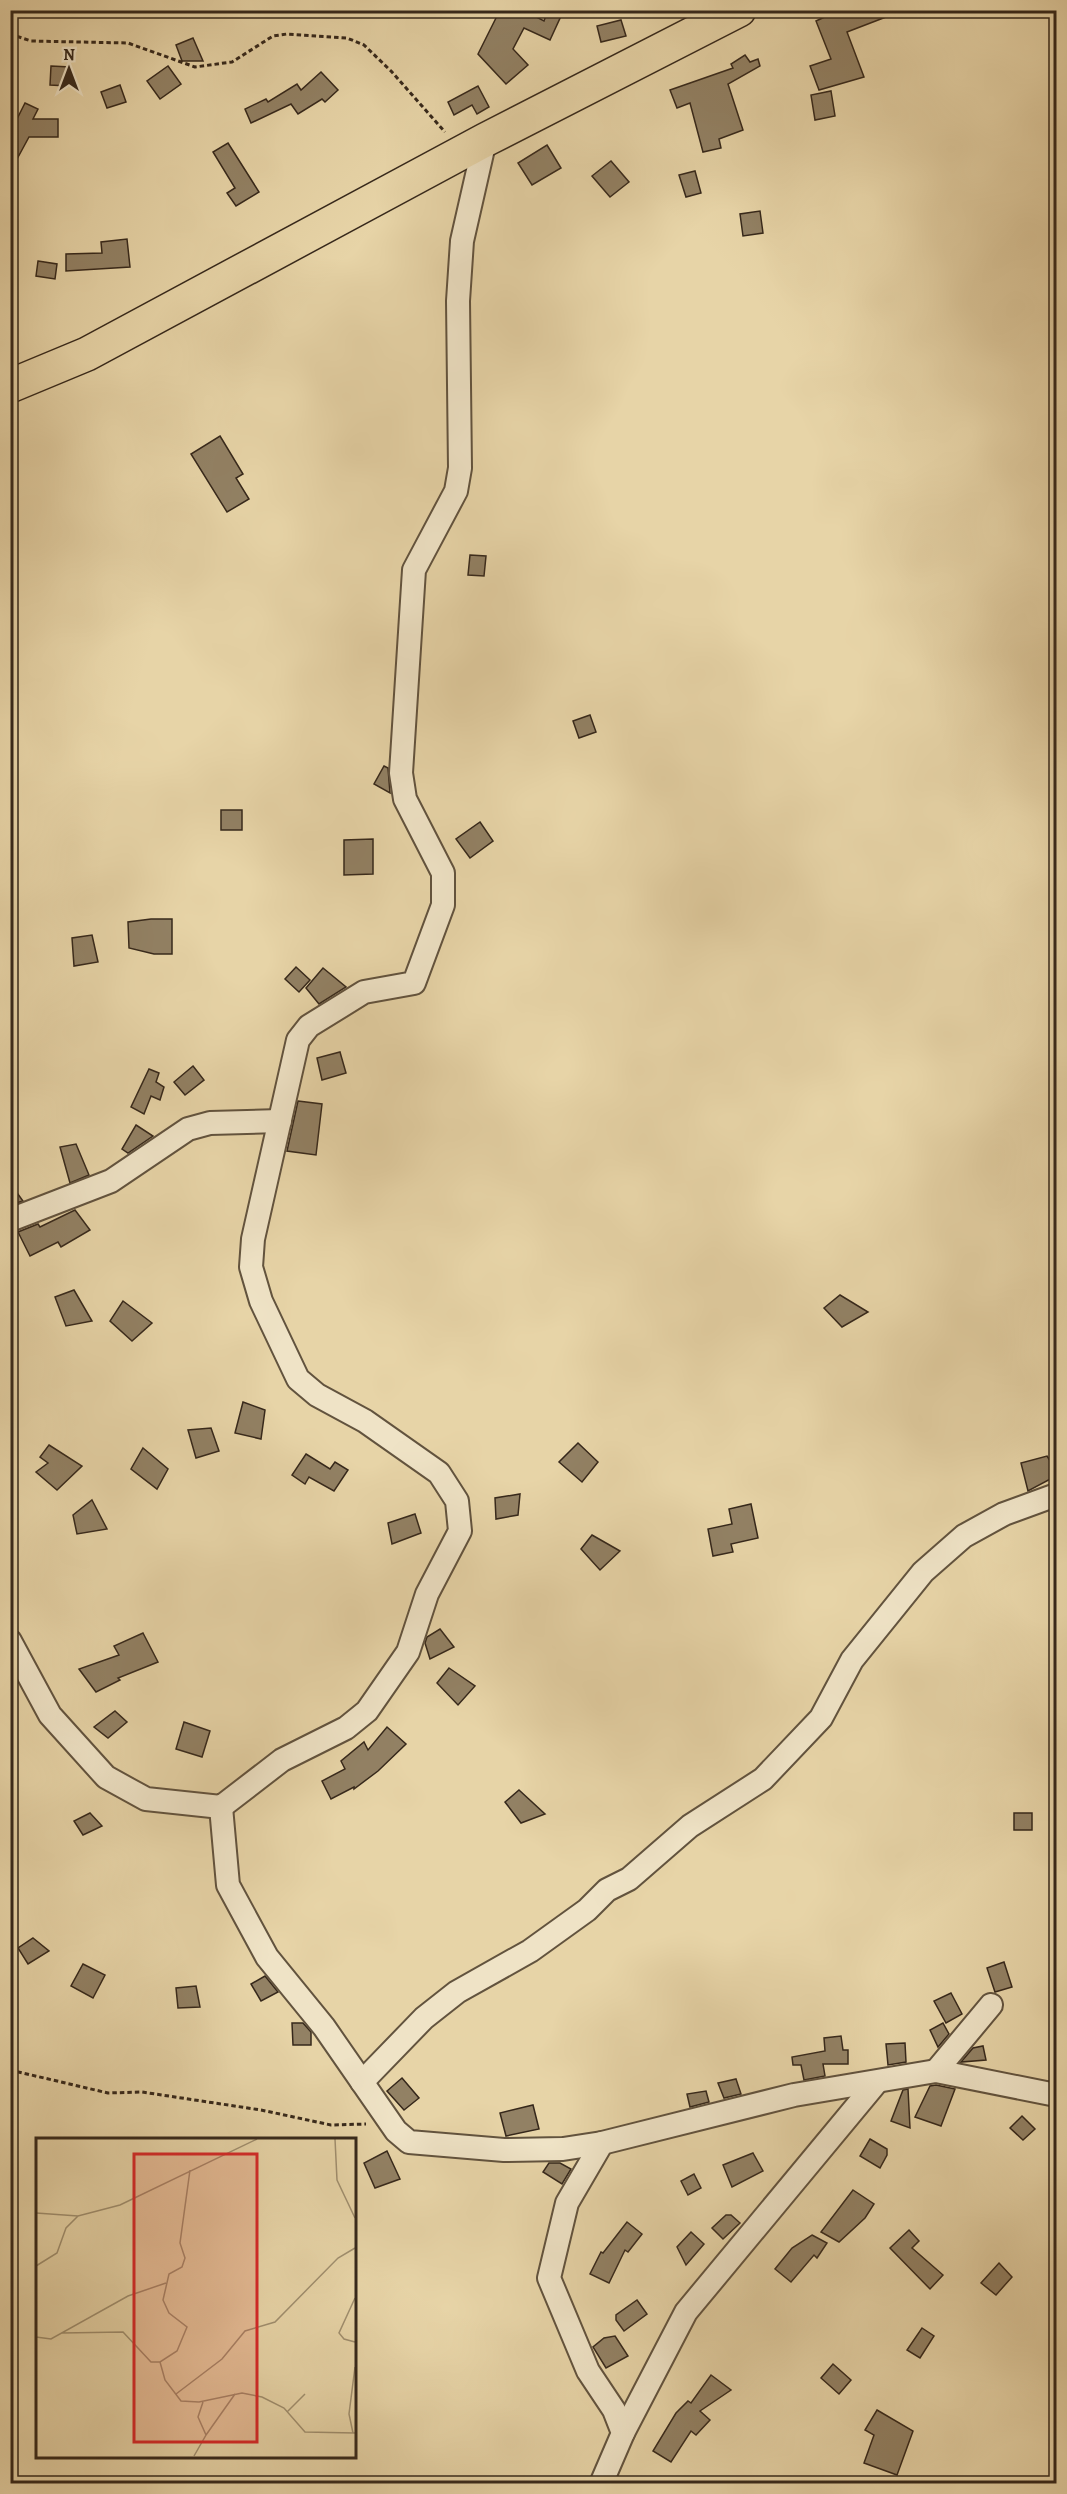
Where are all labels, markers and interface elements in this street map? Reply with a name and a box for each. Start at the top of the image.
north arrow [39,39,99,99]
text: N [63,44,75,66]
inset map [36,2138,356,2458]

